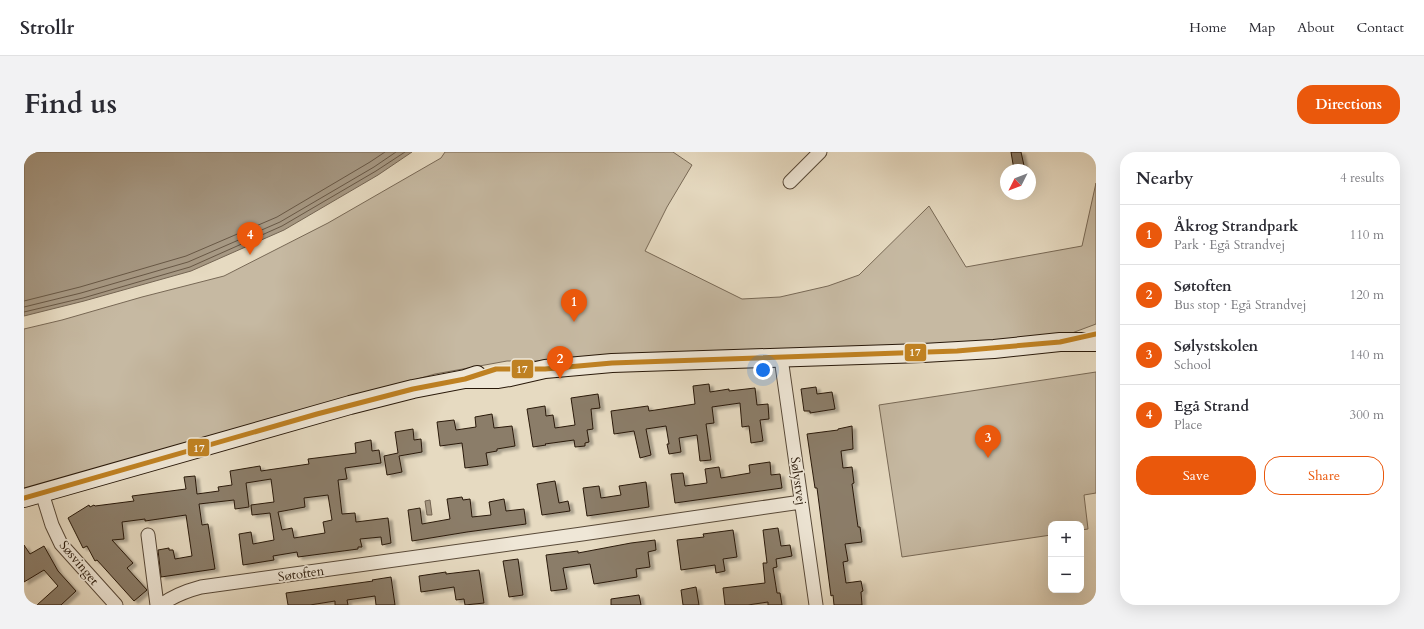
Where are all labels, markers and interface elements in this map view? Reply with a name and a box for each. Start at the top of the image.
text: Strollr [20,15,74,41]
text: Home [1189,18,1227,37]
text: Map [1249,18,1275,37]
text: About [1297,18,1334,37]
text: Contact [1356,18,1404,37]
text: Find us [24,85,117,123]
button: Directions [1297,85,1400,124]
north arrow [1000,164,1036,200]
text: Nearby [1136,167,1193,190]
text: 4 results [1340,169,1384,187]
text: Åkrog Strandpark [1174,216,1298,236]
pin: 4 [237,222,263,255]
text: 1 [1146,226,1152,244]
text: 110 m [1350,226,1384,244]
text: Park · Egå Strandvej [1174,236,1285,254]
text: Søtoften [1174,276,1232,296]
text: 2 [1146,286,1152,304]
text: 120 m [1350,286,1384,304]
pin: 1 [561,289,587,322]
text: Bus stop · Egå Strandvej [1174,296,1306,314]
text: Sølystskolen [1174,336,1258,356]
line badge: 17 [904,343,927,362]
text: 17 [909,345,921,360]
pin: 2 [547,346,573,379]
text: 3 [1146,346,1152,364]
text: 140 m [1350,346,1384,364]
text: School [1174,356,1211,374]
line badge: 17 [511,359,534,379]
your location [753,360,773,380]
text: 17 [516,362,528,377]
text: Egå Strand [1174,396,1249,416]
text: 4 [1146,406,1152,424]
text: 300 m [1350,406,1384,424]
text: Place [1174,416,1202,434]
pin: 3 [975,425,1001,458]
line badge: 17 [187,438,210,457]
text: 17 [193,441,205,456]
street label: Sølystvej [786,456,810,506]
button: Save [1136,456,1256,495]
button: Share [1264,456,1384,495]
map controls [1048,521,1084,593]
button: + [1048,521,1084,557]
street label: Søsvinget [55,537,103,589]
button: − [1048,557,1084,593]
street label: Søtoften [277,562,326,586]

